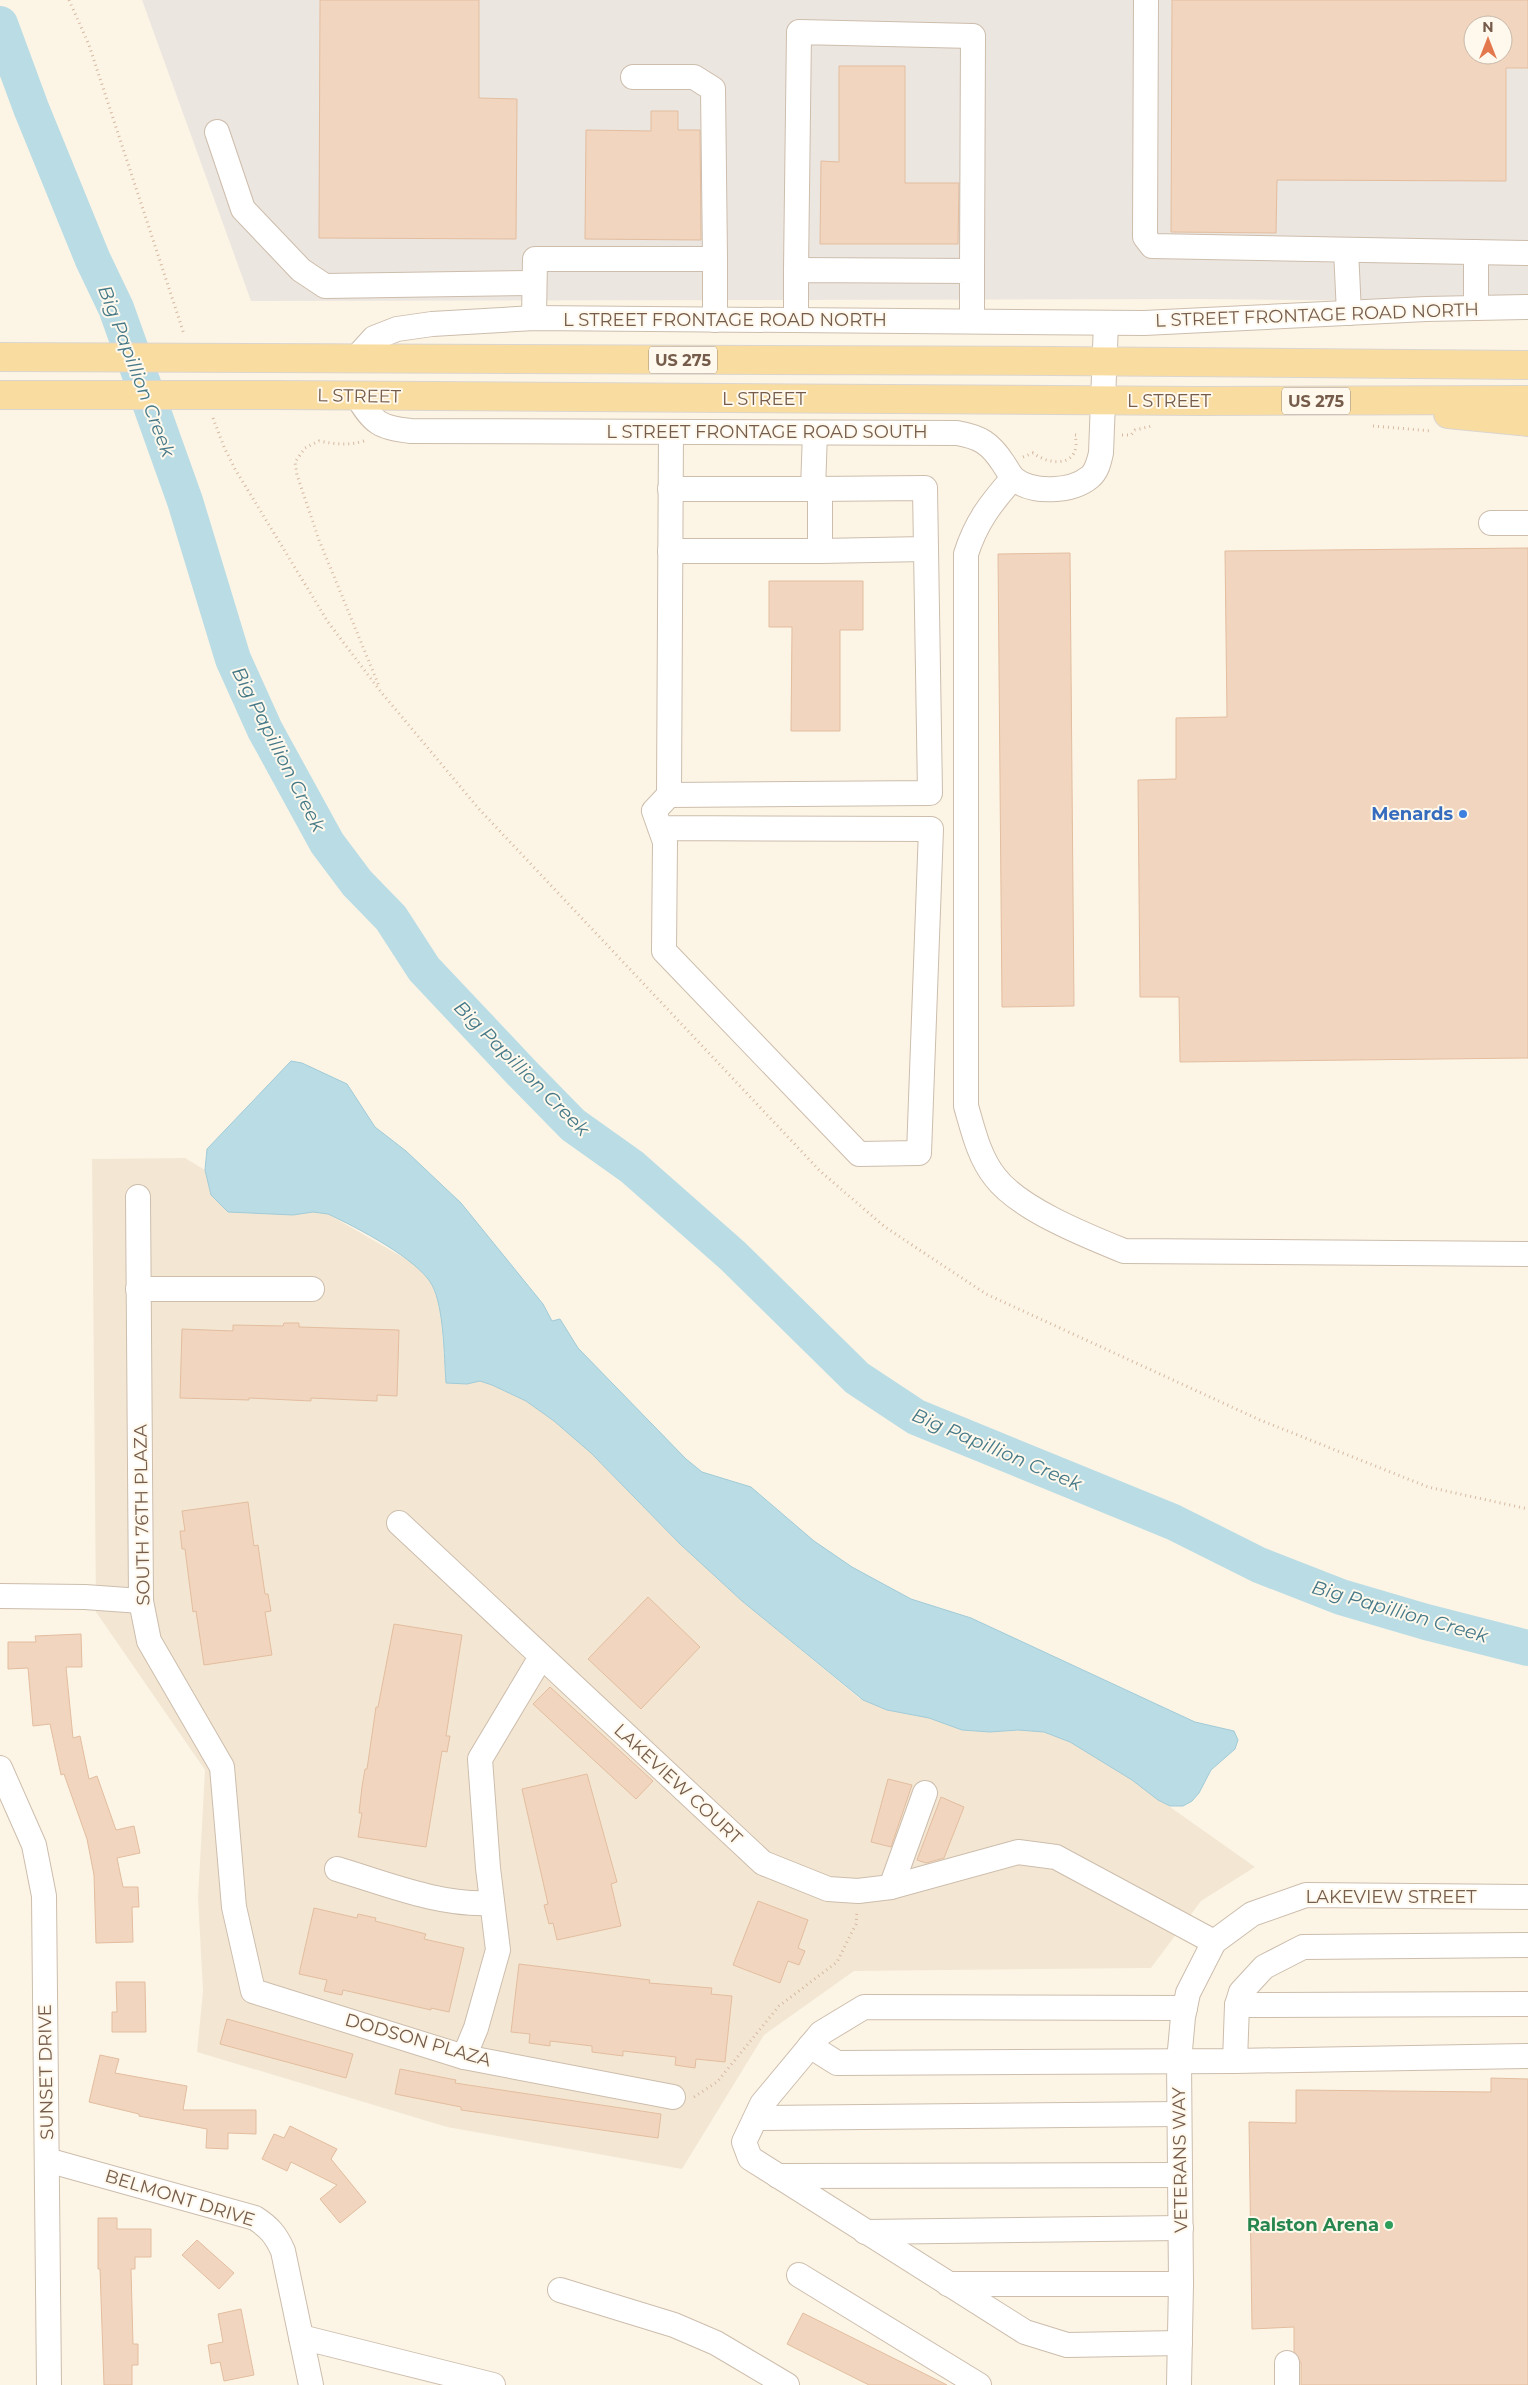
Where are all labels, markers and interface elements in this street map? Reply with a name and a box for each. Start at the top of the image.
north arrow [1463,15,1513,65]
text: N [1482,18,1494,36]
water label: Big Papillion Creek [93,282,180,461]
street label: L STREET FRONTAGE ROAD NORTH [1155,298,1479,332]
street label: L STREET FRONTAGE ROAD NORTH [563,309,887,331]
road number: US 275 [649,346,717,374]
street label: L STREET [317,384,402,408]
street label: L STREET [722,388,807,410]
road number: US 275 [1282,388,1350,414]
street label: L STREET [1127,390,1212,412]
street label: L STREET FRONTAGE ROAD SOUTH [606,421,928,443]
water label: Big Papillion Creek [227,663,330,836]
place label: Menards [1371,803,1453,825]
marker: Menards [1457,808,1469,820]
water label: Big Papillion Creek [449,996,595,1141]
water label: Big Papillion Creek [909,1403,1086,1496]
street label: SOUTH 76TH PLAZA [129,1424,155,1606]
water label: Big Papillion Creek [1309,1575,1491,1648]
street label: LAKEVIEW COURT [609,1719,747,1849]
street label: LAKEVIEW STREET [1305,1886,1477,1908]
street label: SUNSET DRIVE [34,2004,58,2140]
street label: DODSON PLAZA [342,2009,494,2071]
street label: VETERANS WAY [1168,2086,1192,2233]
street label: BELMONT DRIVE [102,2165,258,2231]
place label: Ralston Arena [1247,2214,1379,2236]
marker: Ralston Arena [1383,2219,1395,2231]

